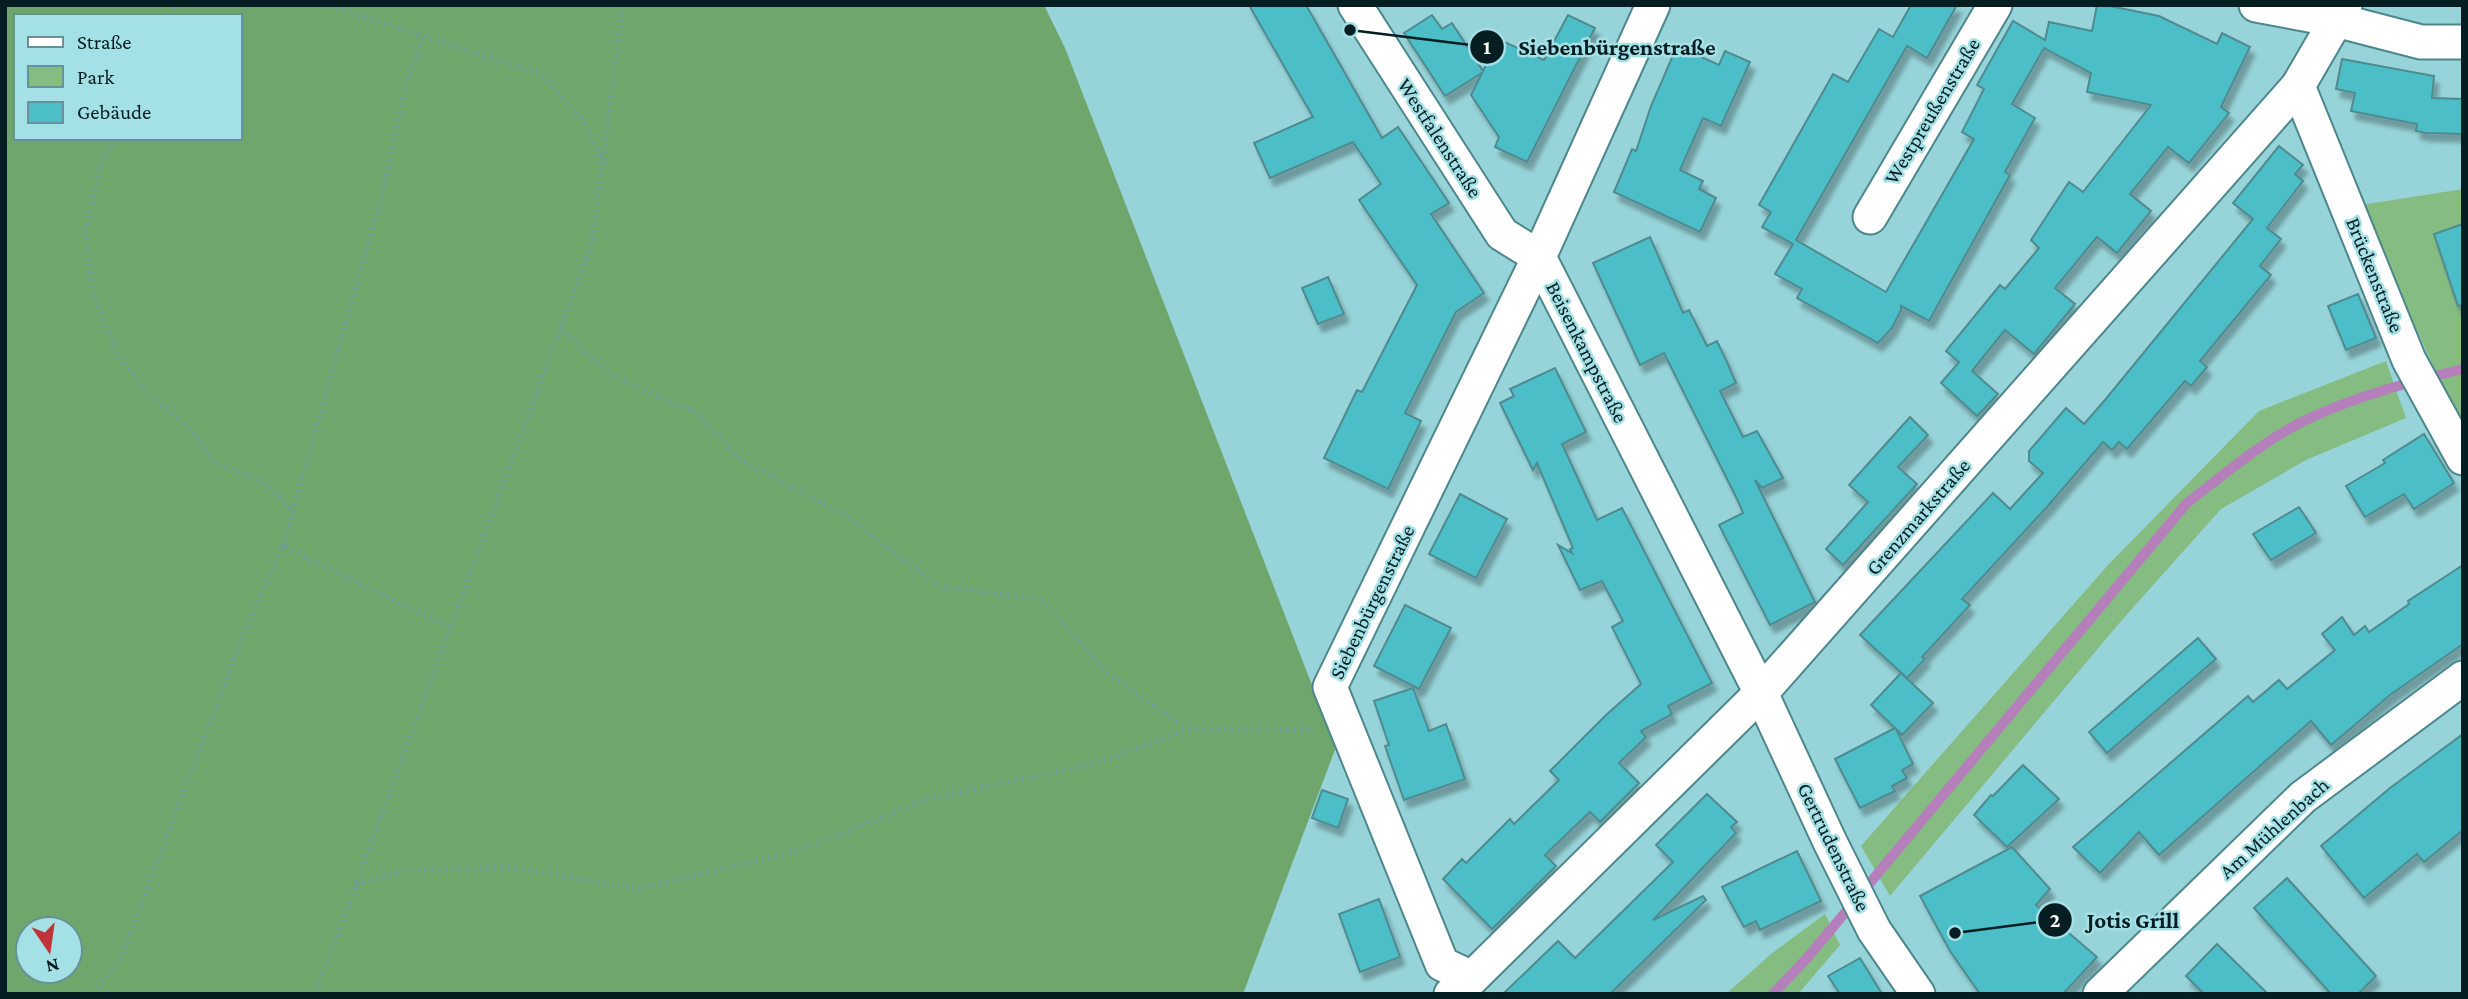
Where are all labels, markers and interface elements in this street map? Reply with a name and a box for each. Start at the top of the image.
legend [14,14,242,140]
callout: Siebenbürgenstraße [1470,25,1730,69]
text: Straße [77,30,131,54]
text: Siebenbürgenstraße [1518,34,1716,60]
street label: Westpreußenstraße [1879,34,1985,188]
text: 1 [1483,35,1491,59]
text: Park [77,65,114,89]
street label: Westfalenstraße [1392,74,1488,202]
text: Gebäude [77,100,151,124]
street label: Brückenstraße [2341,214,2409,336]
street label: Beisenkampstraße [1541,277,1633,427]
street label: Grenzmarkstraße [1861,454,1975,580]
street label: Siebenbürgenstraße [1324,521,1420,683]
street label: Am Mühlenbach [2214,773,2334,883]
street label: Gertrudenstraße [1793,779,1875,915]
callout: Jotis Grill [2037,898,2193,942]
text: Jotis Grill [2085,907,2179,933]
text: 2 [2050,908,2061,932]
north arrow [14,915,84,985]
text: N [44,954,61,978]

